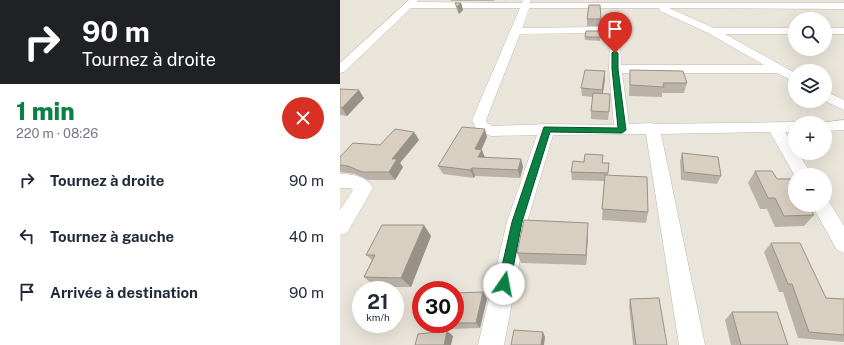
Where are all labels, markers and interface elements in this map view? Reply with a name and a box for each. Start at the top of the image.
pin [598,12,632,53]
map controls [788,12,832,212]
button: search [788,12,832,56]
text: 90 m [82,15,150,48]
icon: right [16,16,68,68]
icon: arrive [604,18,626,40]
text: Tournez à droite [82,49,216,70]
button: layers [788,64,832,108]
text: 1 min [16,97,75,125]
button: close [282,97,324,139]
button: + [788,116,832,160]
text: 220 m · 08:26 [16,126,98,141]
button: − [788,168,832,212]
icon: right [16,169,38,191]
text: Tournez à droite [50,172,164,189]
text: 90 m [289,172,324,189]
icon: left [16,225,38,247]
text: Tournez à gauche [50,228,174,245]
text: 40 m [289,228,324,245]
position arrow [483,263,525,305]
icon: arrive [16,281,38,303]
speed limit sign: 30 [412,281,464,333]
text: Arrivée à destination [50,284,198,301]
text: 90 m [289,284,324,301]
text: 21 [367,290,389,314]
text: km/h [366,311,390,323]

